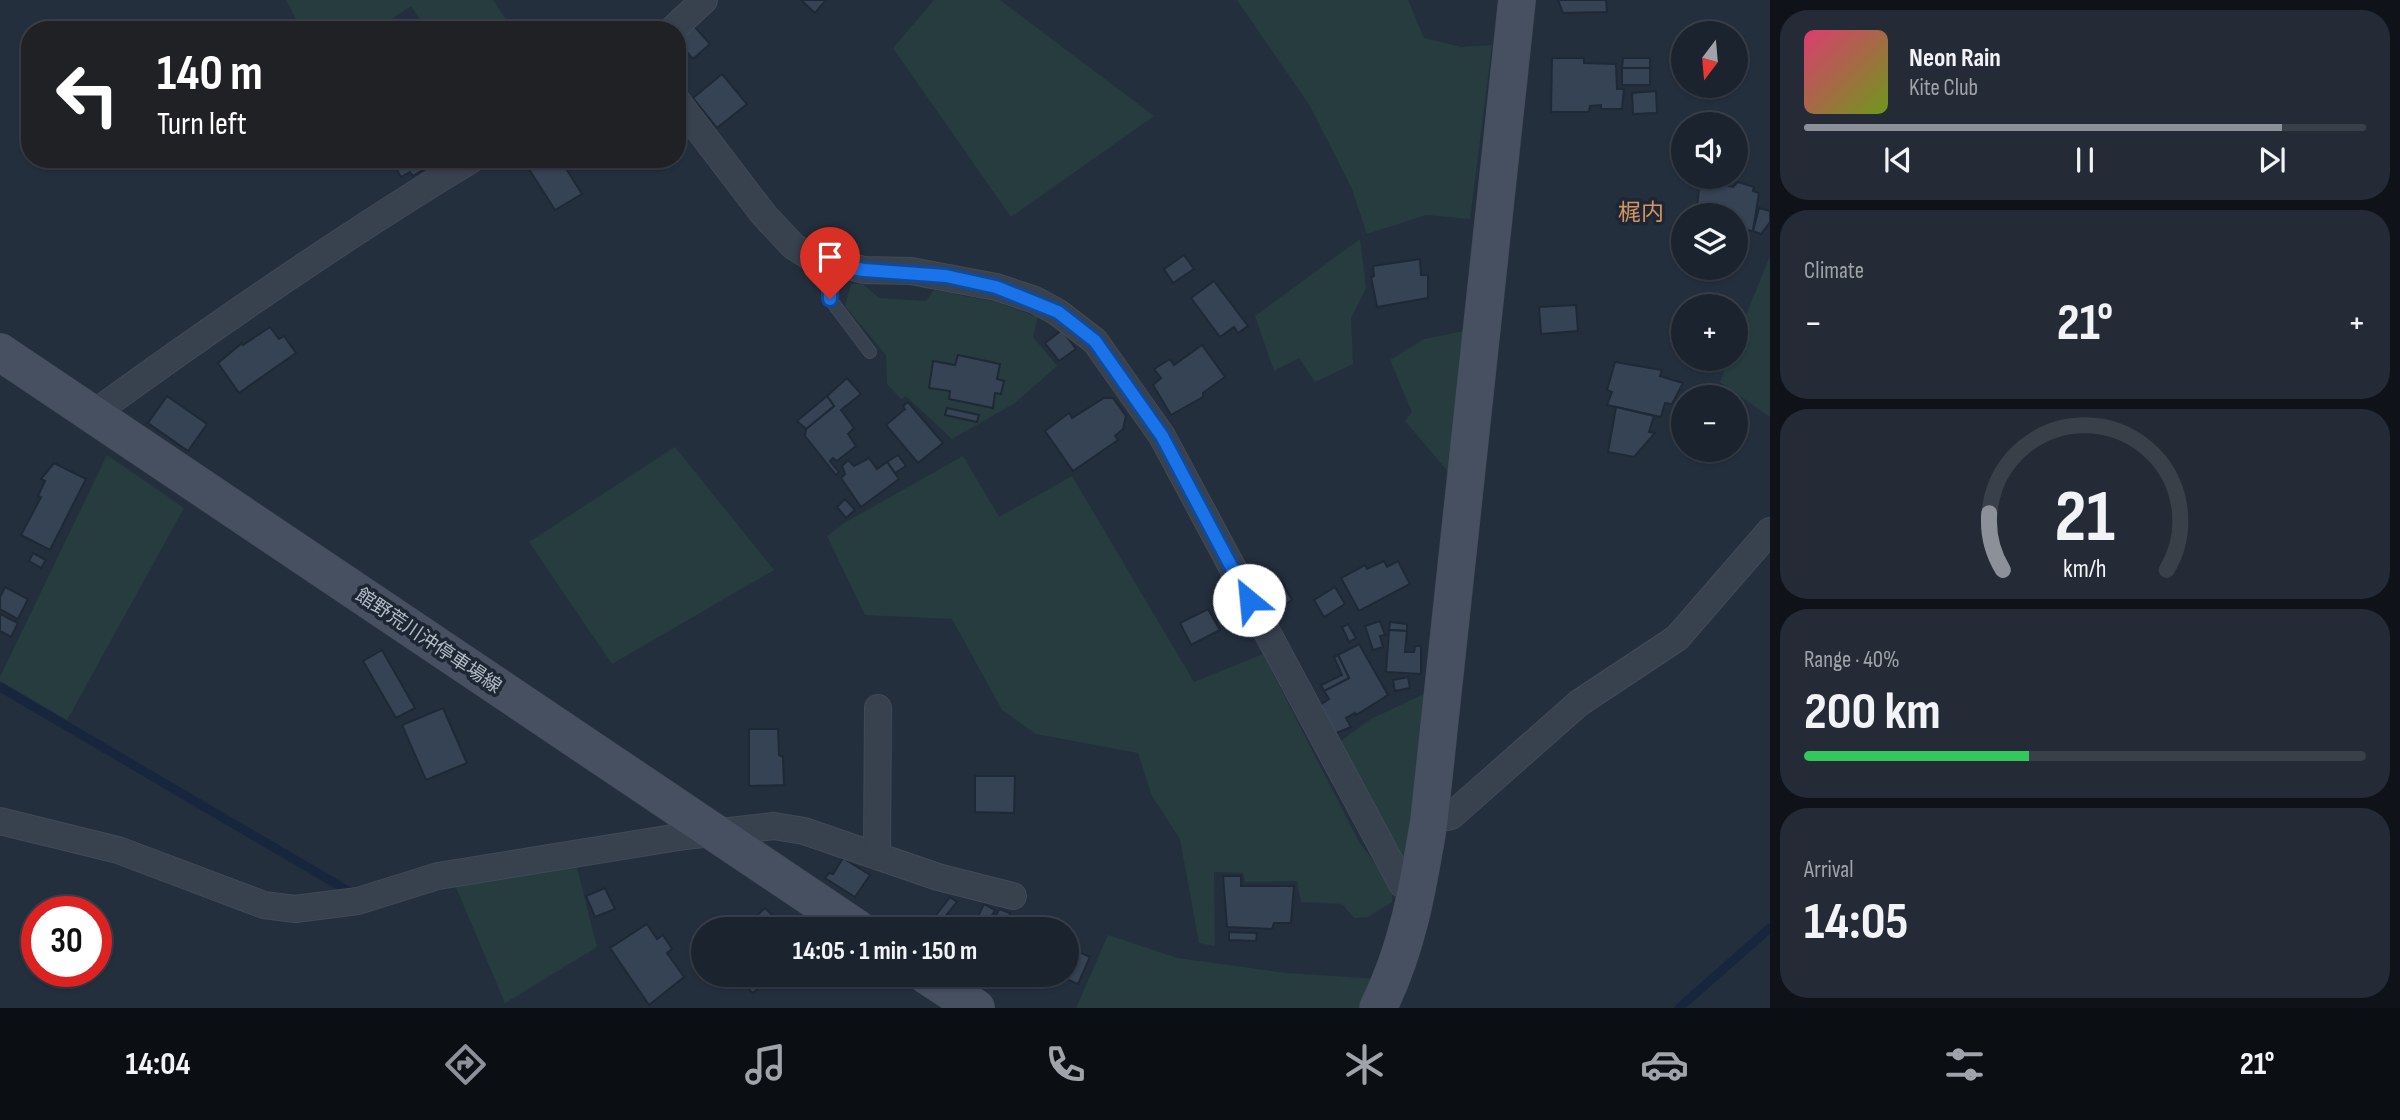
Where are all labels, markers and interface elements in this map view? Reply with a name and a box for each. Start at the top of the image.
north arrow [1671,21,1748,98]
map controls [1671,21,1748,462]
text: Neon Rain [1909,43,2001,74]
text: 140 m [157,45,263,104]
icon: left [42,49,133,140]
text: Kite Club [1909,74,1978,102]
text: Turn left [157,105,247,144]
button: sound [1671,112,1748,189]
icon: previous [1879,141,1917,179]
icon: pause [2066,141,2104,179]
icon: next [2253,141,2291,179]
district label: 梶内 [1618,199,1664,227]
button: layers [1671,203,1748,280]
pin [800,227,860,299]
icon: arrive [811,238,849,276]
text: Climate [1804,257,1864,285]
text: 21° [2057,292,2113,355]
button: + [1671,294,1748,371]
text: − [1804,301,1823,346]
text: + [2347,301,2366,346]
button: − [1671,385,1748,462]
text: 21 [2055,474,2115,562]
text: km/h [2063,554,2107,585]
position arrow [1212,563,1286,637]
street label: 館野荒川沖停車場線 [351,584,505,699]
text: Range · 40% [1804,646,1900,674]
text: 200 km [1804,681,1941,744]
text: Arrival [1804,856,1853,884]
text: 14:05 [1804,891,1908,954]
speed limit sign: 30 [21,896,112,987]
text: 14:05 · 1 min · 150 m [793,936,977,967]
icon: directions [441,1040,490,1089]
icon: music [741,1040,790,1089]
icon: phone [1041,1040,1090,1089]
icon: climate [1340,1040,1389,1089]
icon: car [1640,1040,1689,1089]
icon: filters [1940,1040,1989,1089]
text: 14:04 [125,1045,190,1084]
text: 21° [2240,1045,2275,1084]

